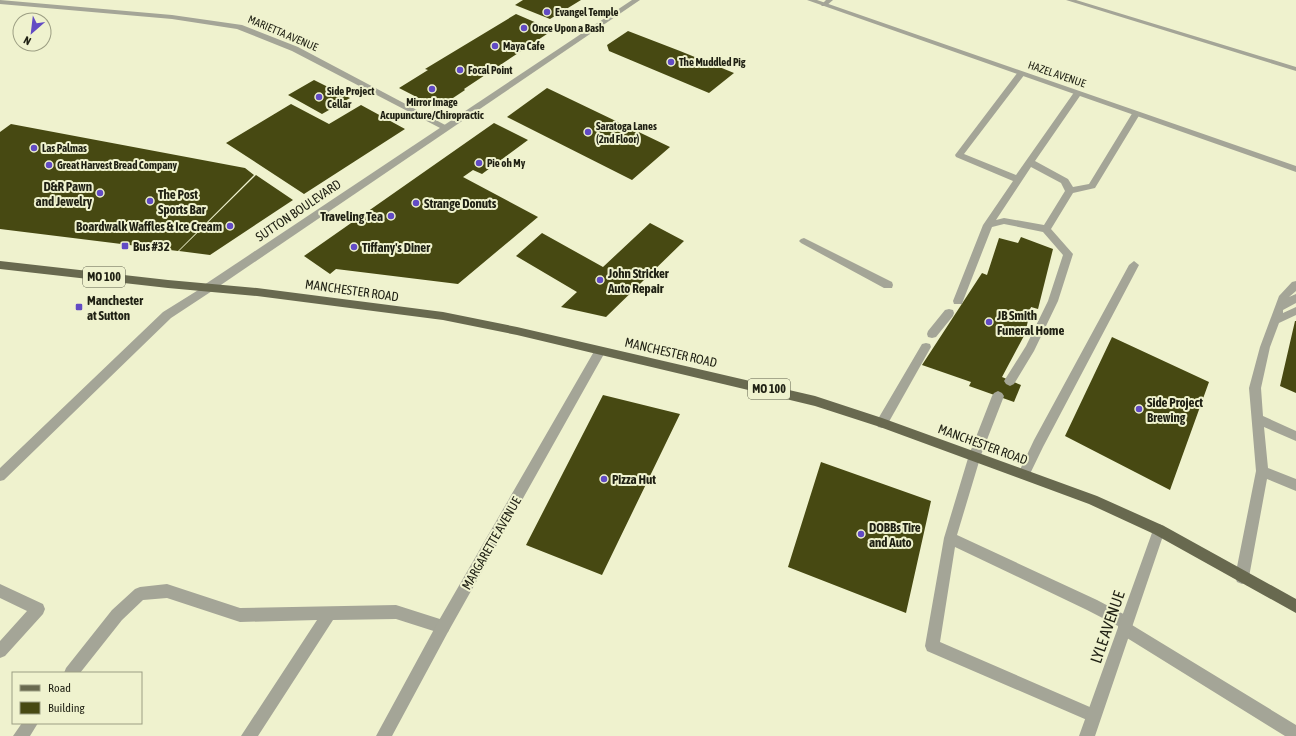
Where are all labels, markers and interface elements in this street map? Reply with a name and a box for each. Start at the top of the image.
place label: Evangel Temple [555,6,619,18]
marker: Evangel Temple [542,7,552,17]
north arrow [12,12,52,52]
street label: MARIETTA AVENUE [246,13,320,53]
place label: Once Upon a Bash [532,22,604,34]
marker: Once Upon a Bash [519,23,529,33]
text: N [22,34,33,48]
place label: Maya Cafe [503,40,545,52]
marker: Maya Cafe [490,41,500,51]
place label: The Muddled Pig [679,56,746,68]
marker: The Muddled Pig [666,57,676,67]
street label: HAZEL AVENUE [1027,59,1088,90]
place label: Focal Point [468,64,513,76]
marker: Focal Point [455,65,465,75]
marker: Mirror Image Acupuncture/Chiropractic [427,84,437,94]
place label: Side Project Cellar [327,85,375,110]
marker: Side Project Cellar [314,92,324,102]
place label: Mirror Image Acupuncture/Chiropractic [379,96,485,121]
place label: Saratoga Lanes (2nd Floor) [596,120,657,145]
marker: Saratoga Lanes (2nd Floor) [583,127,593,137]
place label: Las Palmas [42,142,87,154]
marker: Las Palmas [29,143,39,153]
place label: Pie oh My [487,157,526,169]
marker: Pie oh My [474,158,484,168]
place label: Great Harvest Bread Company [57,159,178,171]
marker: Great Harvest Bread Company [44,160,54,170]
street label: SUTTON BOULEVARD [253,176,344,244]
place label: D&R Pawn and Jewelry [36,179,93,209]
place label: The Post Sports Bar [158,187,207,217]
marker: D&R Pawn and Jewelry [95,188,105,198]
marker: The Post Sports Bar [145,196,155,206]
place label: Strange Donuts [424,196,497,211]
marker: Strange Donuts [411,198,421,208]
place label: Traveling Tea [320,209,383,224]
marker: Traveling Tea [386,211,396,221]
place label: Boardwalk Waffles & Ice Cream [76,219,222,234]
marker: Boardwalk Waffles & Ice Cream [225,221,235,231]
place label: Bus #32 [133,239,170,254]
place label: Tiffany's Diner [362,240,431,255]
marker: Bus #32 [120,241,130,251]
marker: Tiffany's Diner [349,242,359,252]
place label: John Stricker Auto Repair [607,266,670,296]
road number: MO 100 [83,267,125,287]
marker: John Stricker Auto Repair [595,275,605,285]
street label: MANCHESTER ROAD [304,277,400,304]
place label: Manchester at Sutton [87,293,144,323]
marker: Manchester at Sutton [74,302,84,312]
place label: JB Smith Funeral Home [996,308,1064,338]
marker: JB Smith Funeral Home [984,317,994,327]
street label: MANCHESTER ROAD [623,335,719,370]
road number: MO 100 [748,379,790,399]
place label: Side Project Brewing [1147,395,1203,425]
marker: Side Project Brewing [1134,404,1144,414]
street label: MANCHESTER ROAD [936,421,1030,468]
place label: Pizza Hut [612,472,656,487]
marker: Pizza Hut [599,474,609,484]
street label: MARGARETTE AVENUE [459,494,524,592]
place label: DOBBs Tire and Auto [869,520,921,550]
marker: DOBBs Tire and Auto [856,529,866,539]
street label: LYLE AVENUE [1086,588,1128,666]
legend [12,672,142,724]
text: Road [48,681,71,695]
text: Building [48,701,86,715]

